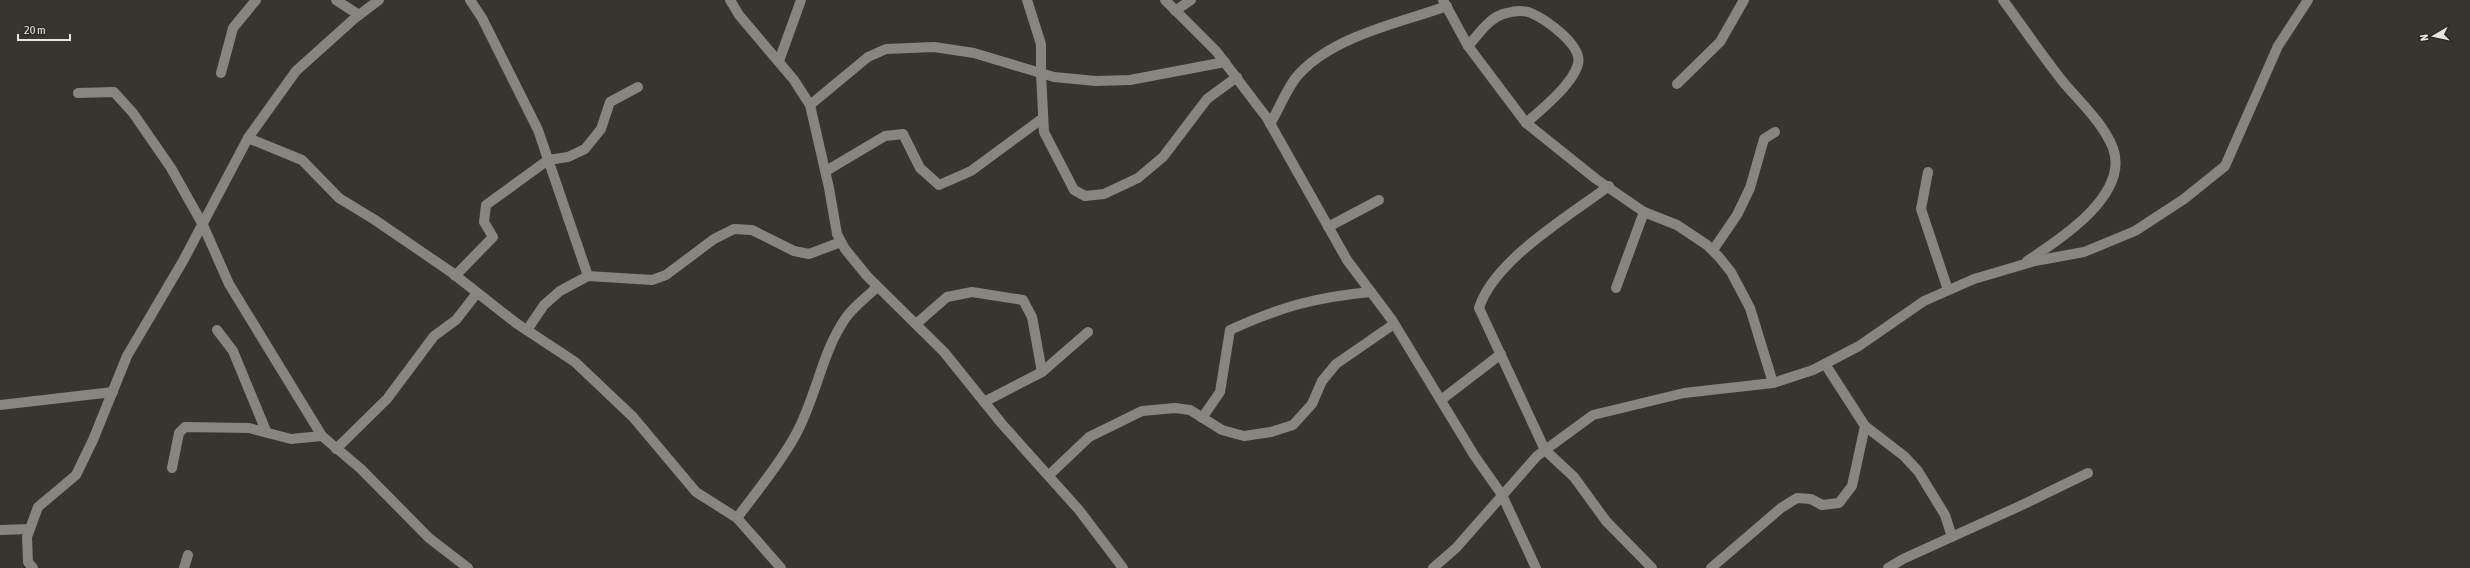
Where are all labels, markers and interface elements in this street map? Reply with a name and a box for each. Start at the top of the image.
scale bar [18,16,70,42]
north arrow [2414,16,2454,56]
text: 20 m [24,23,46,37]
text: N [2418,33,2431,42]

